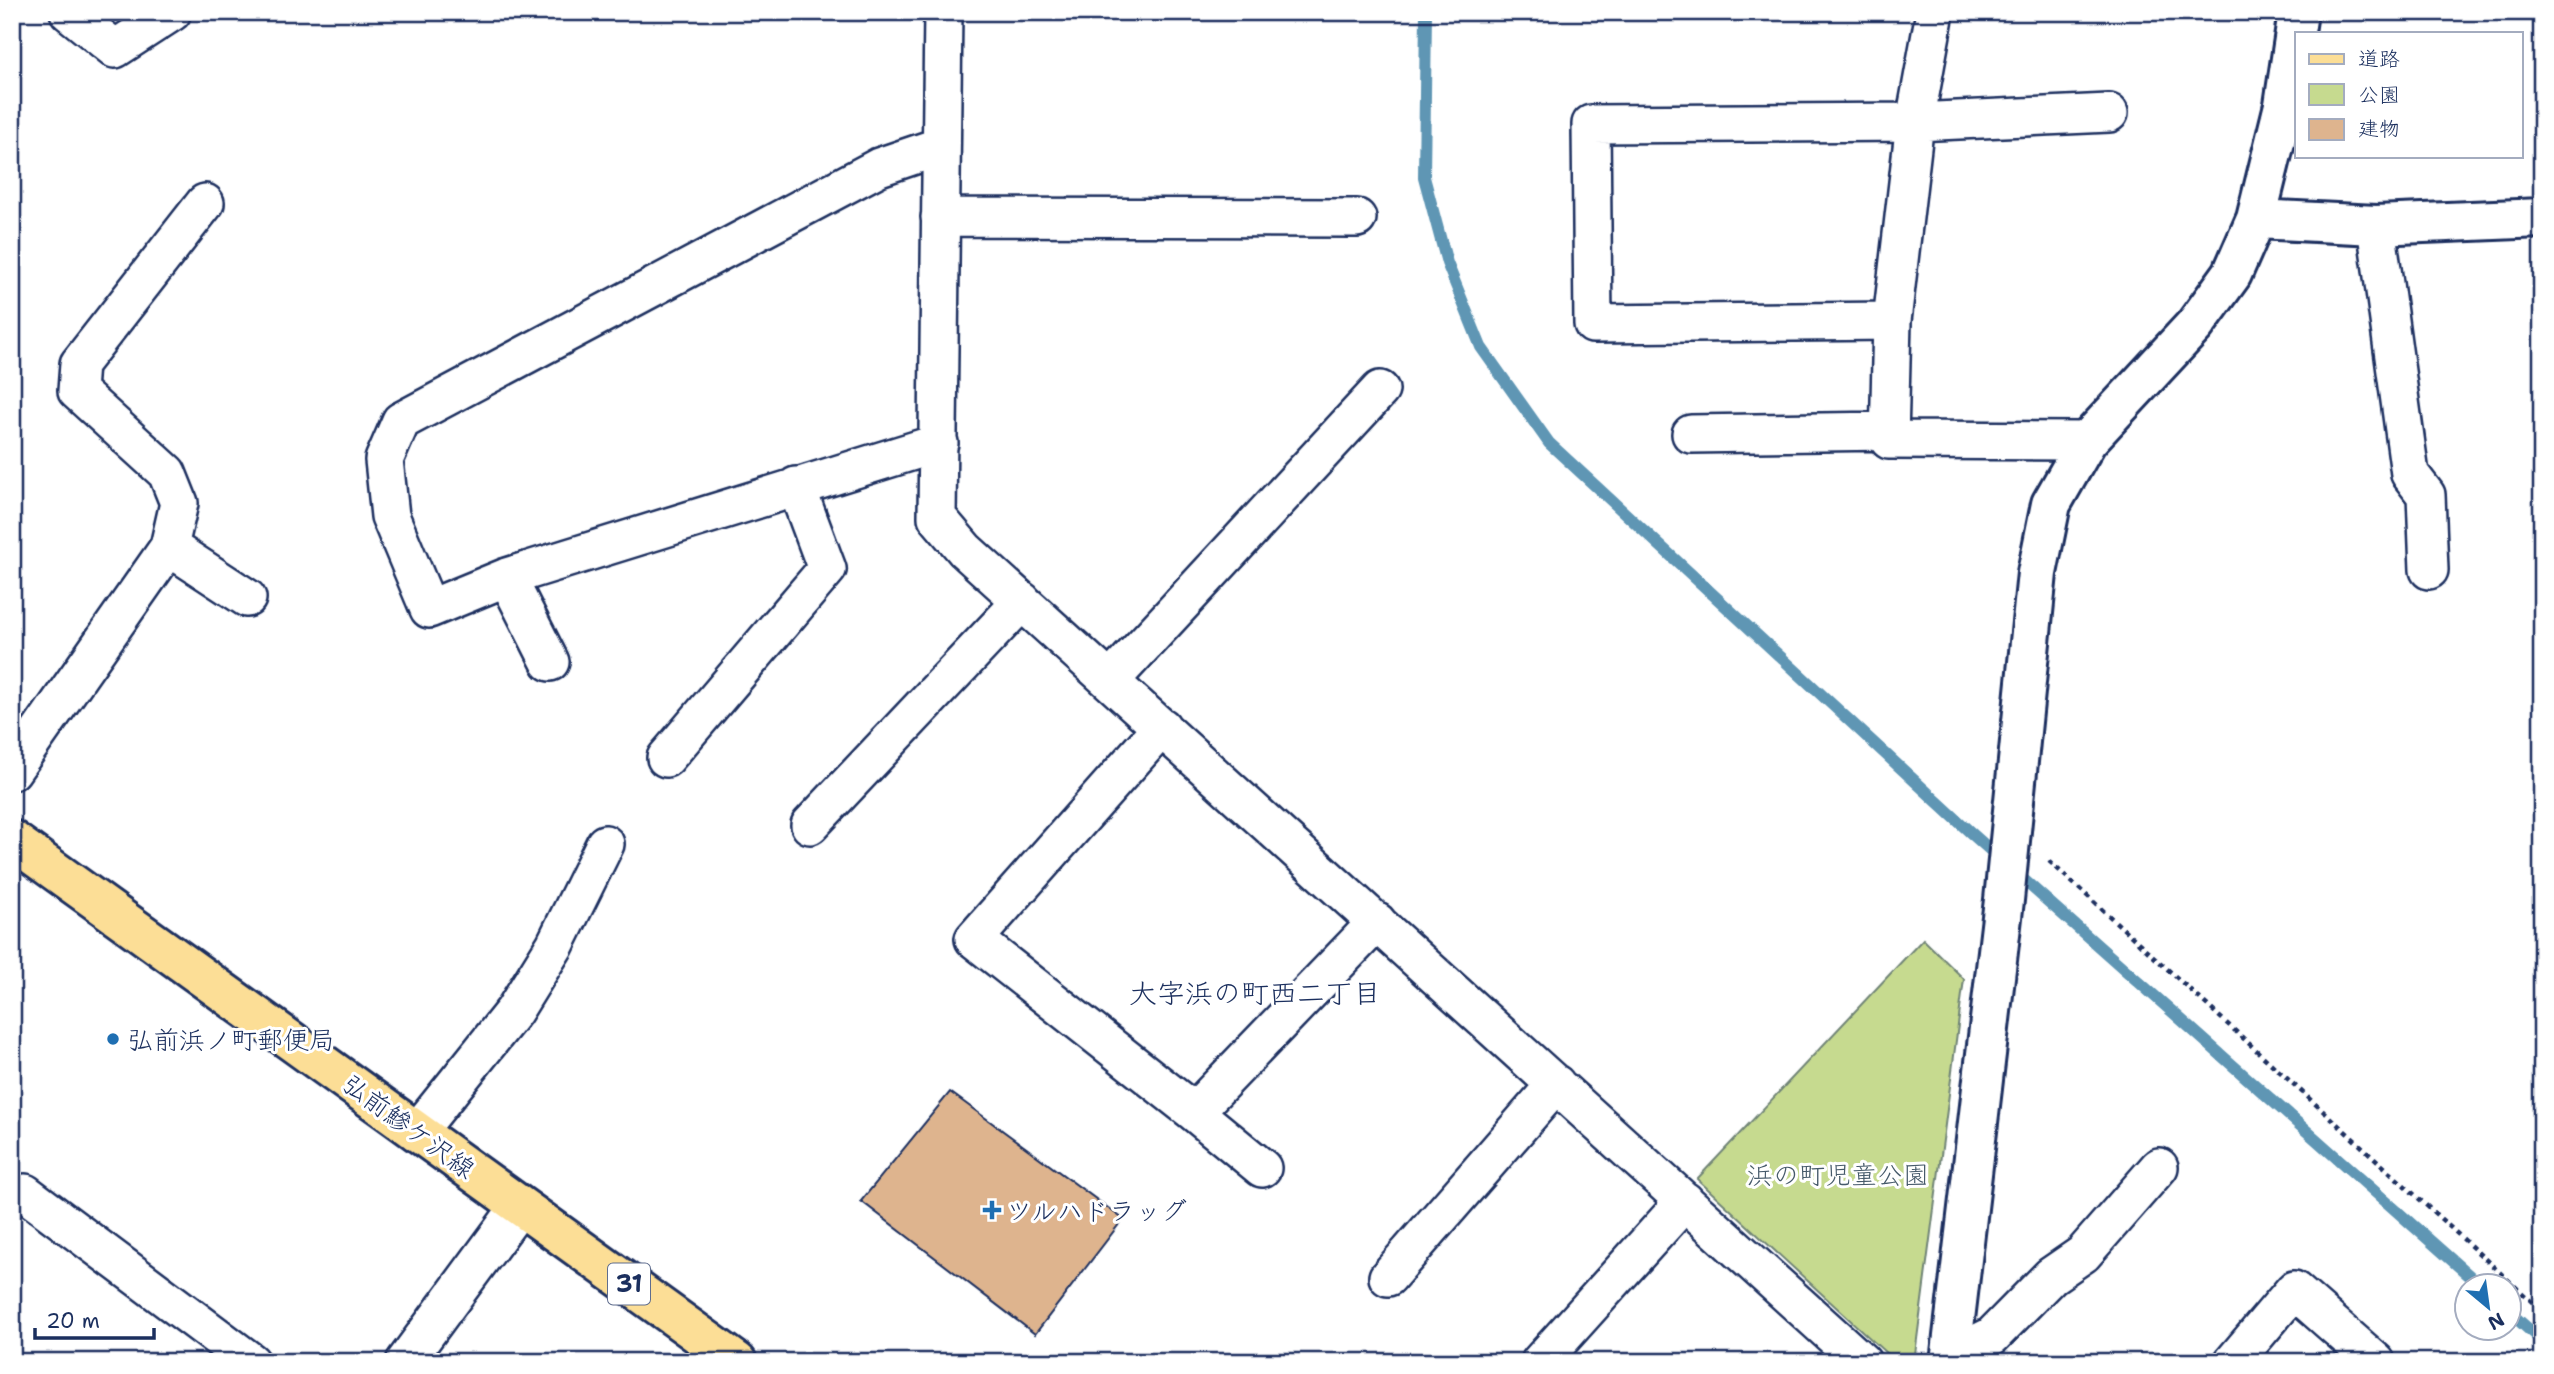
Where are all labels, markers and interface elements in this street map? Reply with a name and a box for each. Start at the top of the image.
legend [2295,32,2522,158]
text: 道路 [2358,45,2400,73]
text: 公園 [2358,81,2400,109]
text: 建物 [2358,115,2400,143]
district label: 大字浜の町西二丁目 [1129,974,1381,1012]
place label: 弘前浜ノ町郵便局 [127,1022,335,1057]
marker: 弘前浜ノ町郵便局 [105,1031,121,1047]
street label: 弘前鰺ケ沢線 [336,1066,482,1186]
park label: 浜の町児童公園 [1747,1157,1929,1192]
place label: ツルハドラッグ [1006,1193,1187,1228]
marker: ツルハドラッグ [984,1202,1000,1218]
road number: 31 [608,1264,650,1304]
north arrow [2452,1272,2522,1342]
scale bar [35,1297,154,1341]
text: 20 m [46,1307,100,1335]
text: N [2483,1307,2509,1336]

